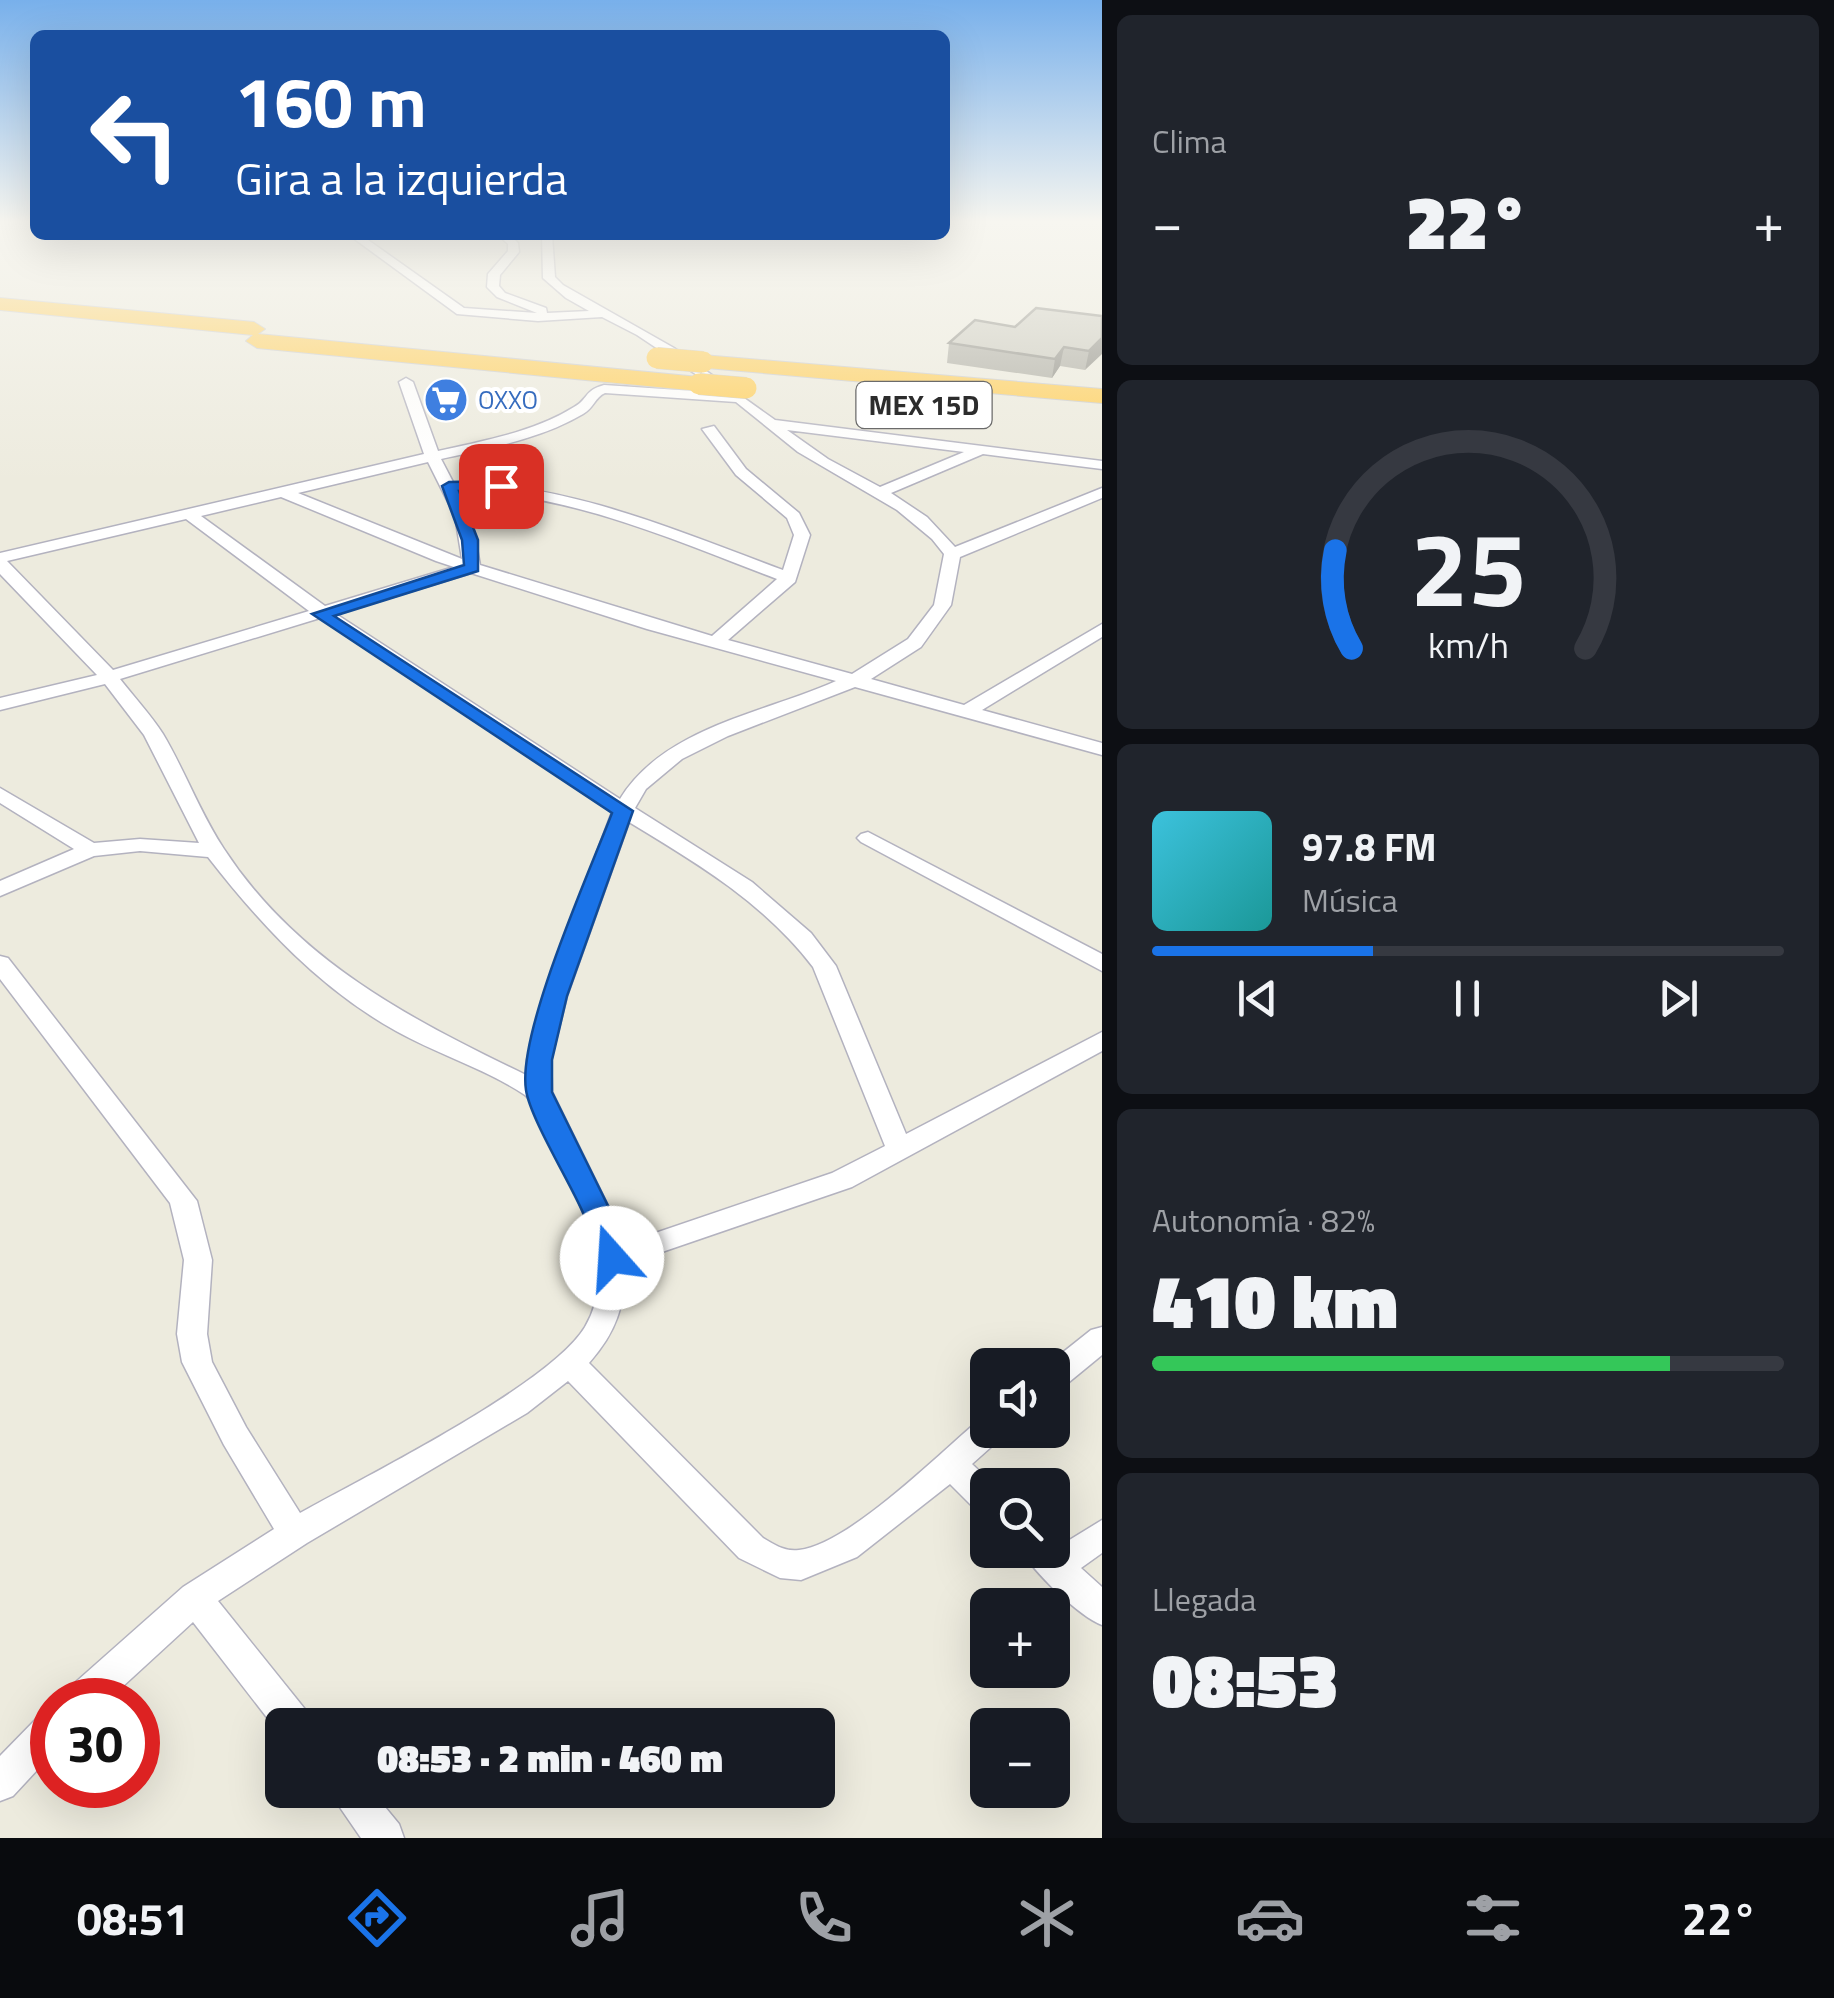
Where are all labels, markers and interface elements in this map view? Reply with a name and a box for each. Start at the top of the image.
text: 160 m [235,48,427,154]
icon: left [70,70,200,200]
text: Clima [1152,117,1227,165]
text: Gira a la izquierda [235,144,568,212]
text: 22° [1406,164,1530,278]
text: − [1152,180,1183,263]
text: + [1753,180,1784,263]
supermarket icon: OXXO [423,377,469,423]
place label: OXXO [478,381,538,419]
road number: MEX 15D [856,382,992,428]
pin [459,444,544,529]
icon: arrive [474,459,529,514]
text: 25 [1410,488,1526,646]
text: km/h [1428,617,1508,672]
text: 97.8 FM [1302,818,1437,876]
text: Música [1302,876,1398,924]
icon: previous [1230,971,1285,1026]
icon: pause [1440,971,1495,1026]
icon: next [1651,971,1706,1026]
text: Autonomía · 82% [1152,1196,1375,1244]
position arrow [560,1206,664,1310]
text: 410 km [1152,1243,1398,1357]
map controls [970,1348,1070,1808]
button: sound [970,1348,1070,1448]
button: search [970,1468,1070,1568]
text: Llegada [1152,1575,1256,1623]
button: + [970,1588,1070,1688]
text: 08:53 [1152,1622,1339,1736]
speed limit sign: 30 [30,1678,160,1808]
button: − [970,1708,1070,1808]
text: 08:53 · 2 min · 460 m [377,1729,723,1787]
icon: directions [342,1883,412,1953]
icon: music [565,1883,635,1953]
icon: phone [789,1883,859,1953]
icon: climate [1012,1883,1082,1953]
icon: car [1235,1883,1305,1953]
icon: filters [1458,1883,1528,1953]
text: 08:51 [77,1884,189,1952]
text: 22° [1682,1884,1757,1952]

